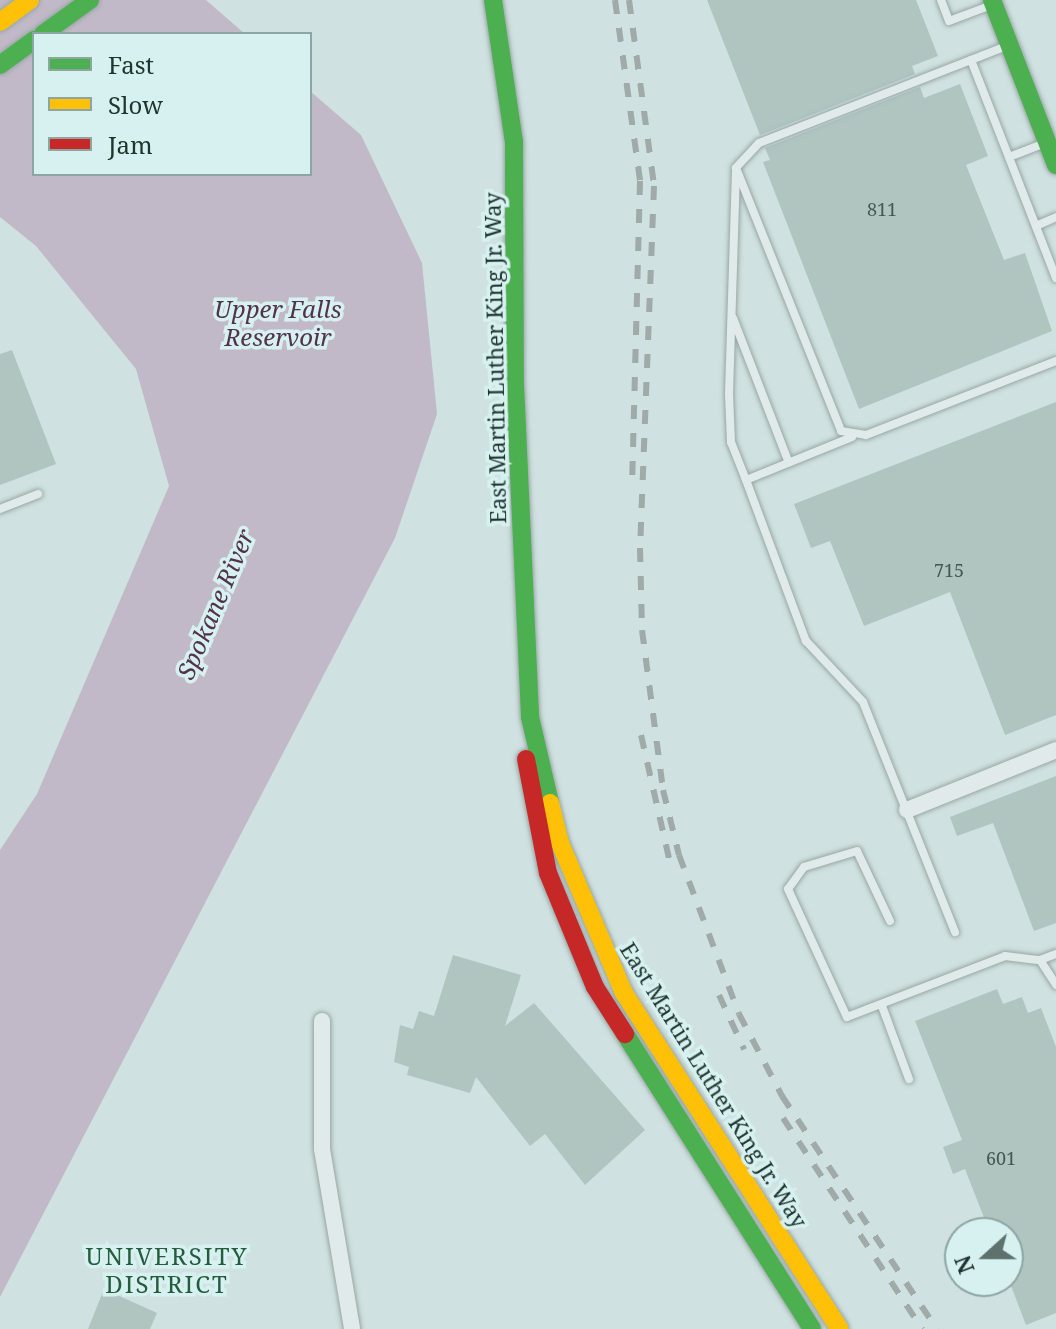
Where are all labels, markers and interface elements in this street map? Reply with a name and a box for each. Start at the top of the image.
legend [32,32,312,176]
text: Fast [108,48,154,81]
text: Slow [108,88,163,121]
text: Jam [108,128,153,161]
street label: East Martin Luther King Jr. Way [479,192,511,524]
house number: 811 [867,198,897,220]
water label: Upper Falls Reservoir [214,295,342,351]
water label: Spokane River [171,525,259,683]
house number: 715 [934,559,964,581]
street label: East Martin Luther King Jr. Way [615,937,813,1233]
house number: 601 [986,1147,1016,1169]
north arrow [944,1217,1024,1297]
district label: UNIVERSITY DISTRICT [86,1242,248,1298]
text: N [946,1251,981,1278]

